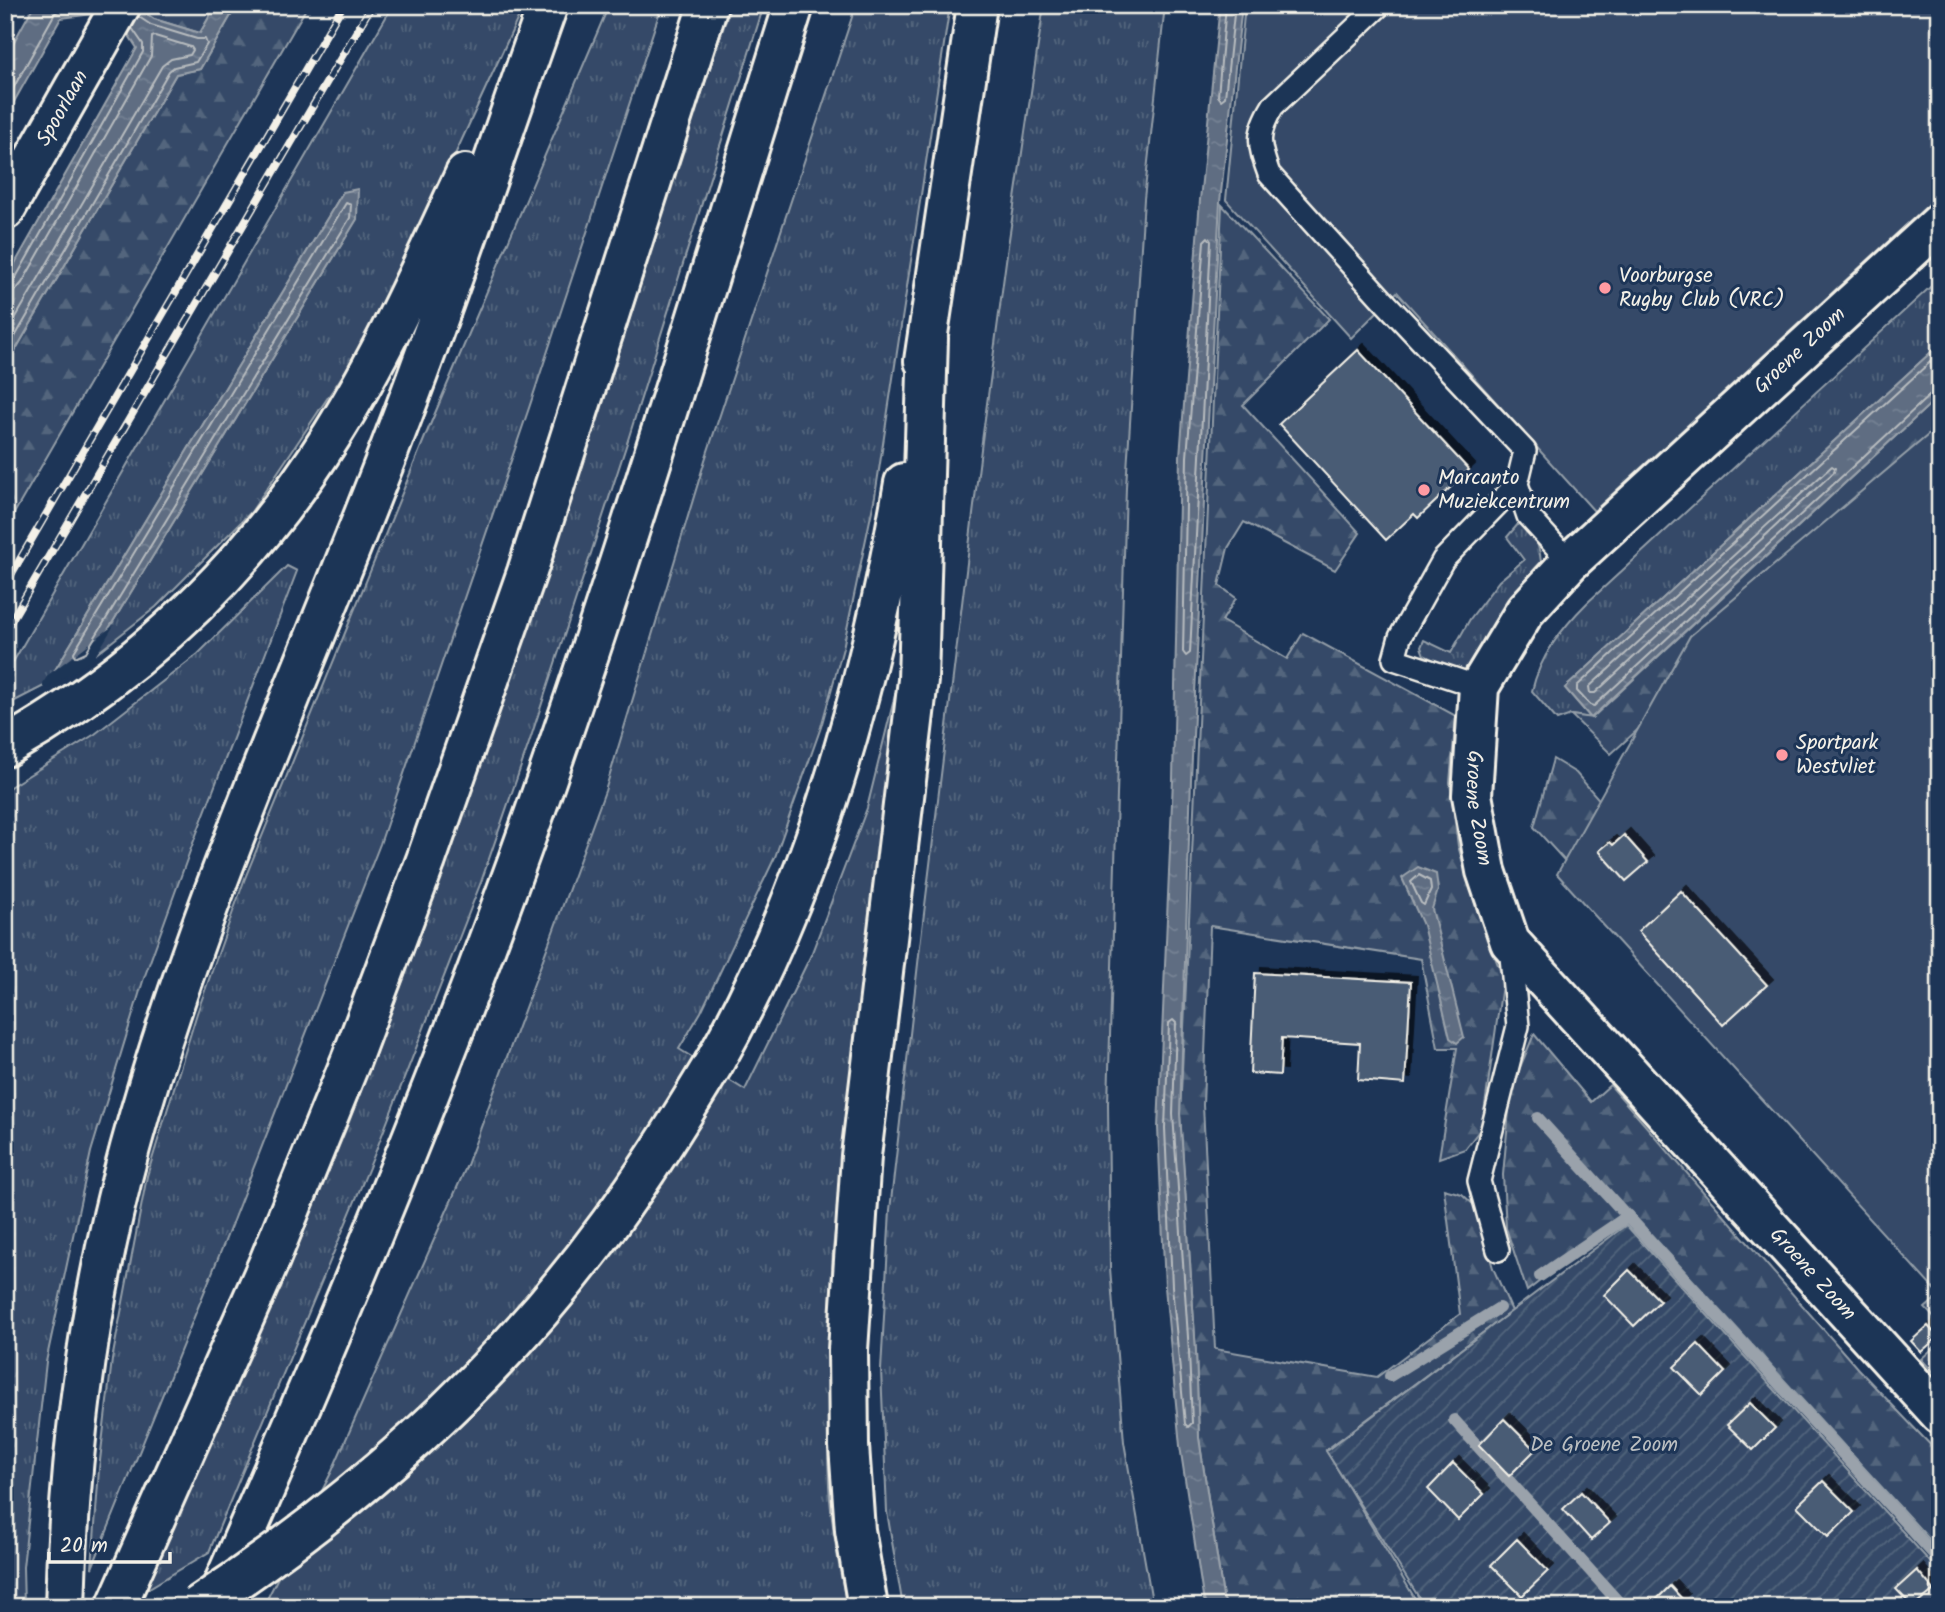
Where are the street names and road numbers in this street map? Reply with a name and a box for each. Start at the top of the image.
street label: Spoorlaan [28,64,97,153]
street label: Groene Zoom [1746,299,1854,403]
street label: Groene Zoom [1455,749,1501,869]
street label: Groene Zoom [1761,1220,1864,1328]

